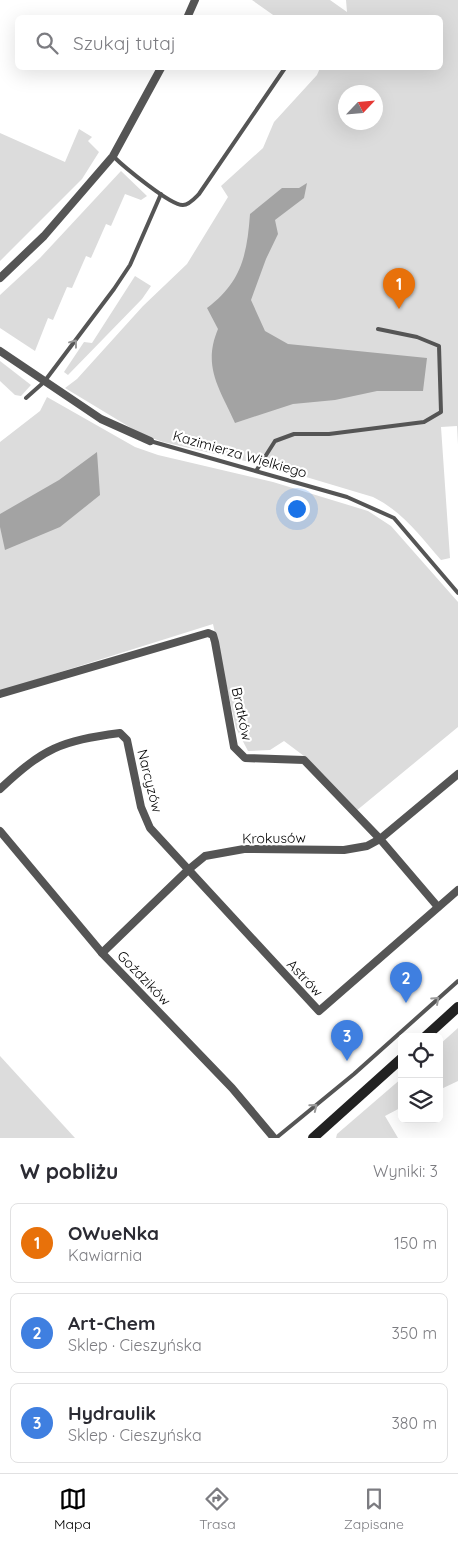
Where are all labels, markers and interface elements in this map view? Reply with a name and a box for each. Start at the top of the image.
search box [15,15,443,70]
icon: search [33,29,61,57]
text: Szukaj tutaj [73,31,176,55]
north arrow [338,85,383,130]
pin: 1 [383,268,415,309]
one-way arrow [68,340,76,349]
street label: Kazimierza Wielkiego [171,426,309,482]
your location [284,496,310,522]
street label: Bratków [228,686,257,743]
street label: Narcyzów [133,747,167,815]
street label: Krokusów [242,828,307,848]
street label: Goździków [113,947,175,1010]
street label: Astrów [283,955,327,1001]
pin: 2 [390,962,422,1003]
one-way arrow [430,997,439,1006]
pin: 3 [331,1020,363,1061]
map controls [398,1033,443,1123]
button: locate [398,1033,443,1078]
button: layers [398,1078,443,1123]
one-way arrow [308,1104,317,1113]
text: W pobliżu [20,1158,118,1184]
text: Wyniki: 3 [373,1161,438,1181]
text: OWueNka [68,1221,159,1245]
text: 1 [34,1233,40,1253]
text: 150 m [394,1233,437,1253]
text: Kawiarnia [68,1245,142,1265]
text: Art-Chem [68,1311,155,1335]
text: 2 [32,1323,42,1343]
text: 350 m [391,1323,437,1343]
text: Sklep · Cieszyńska [68,1335,202,1355]
text: Hydraulik [68,1401,156,1425]
text: 3 [33,1413,41,1433]
text: 380 m [391,1413,437,1433]
text: Sklep · Cieszyńska [68,1425,202,1445]
tab: Mapa [54,1485,91,1533]
tab: Trasa [199,1485,236,1533]
tab: Zapisane [344,1485,404,1533]

